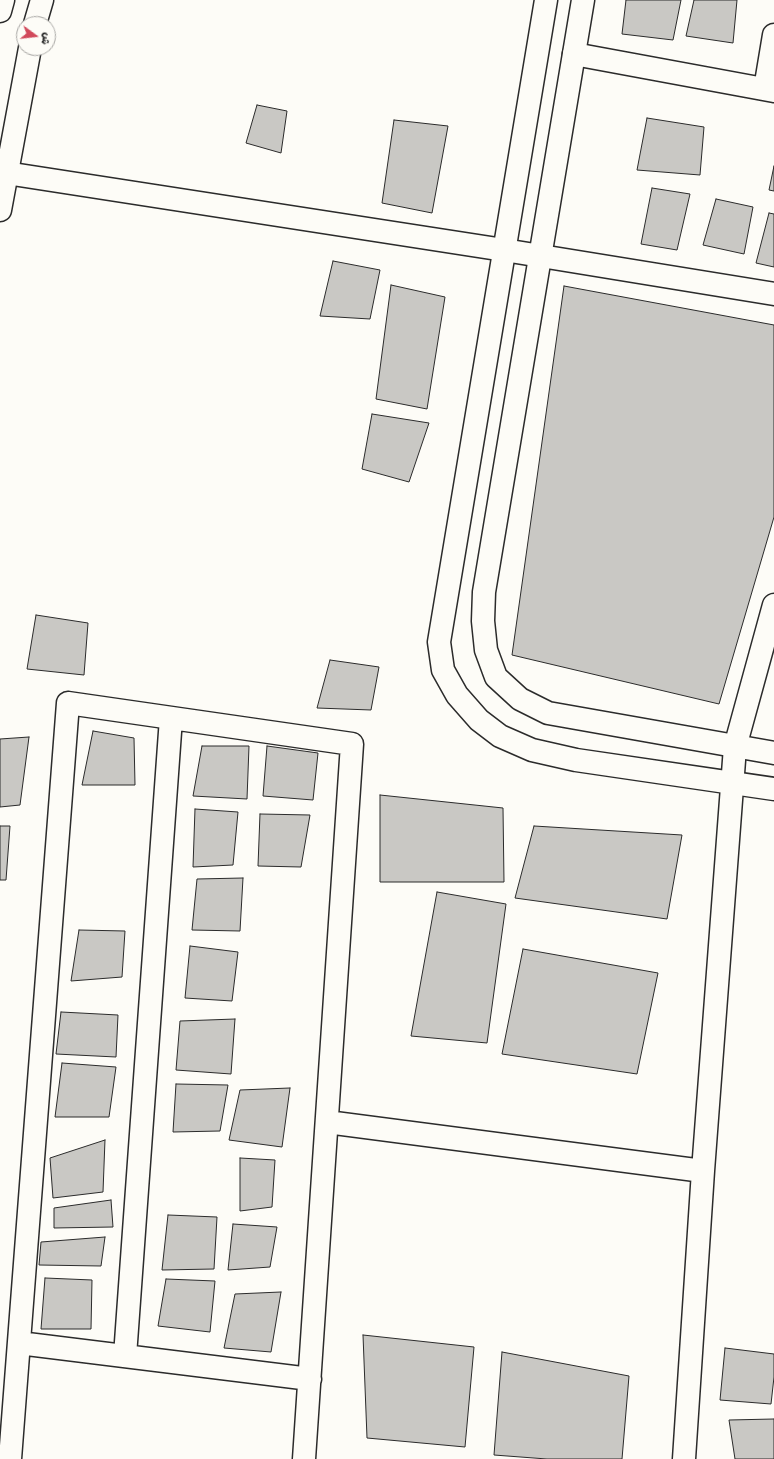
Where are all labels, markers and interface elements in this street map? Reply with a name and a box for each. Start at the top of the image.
north arrow [16,16,56,56]
text: ش [37,31,57,47]

